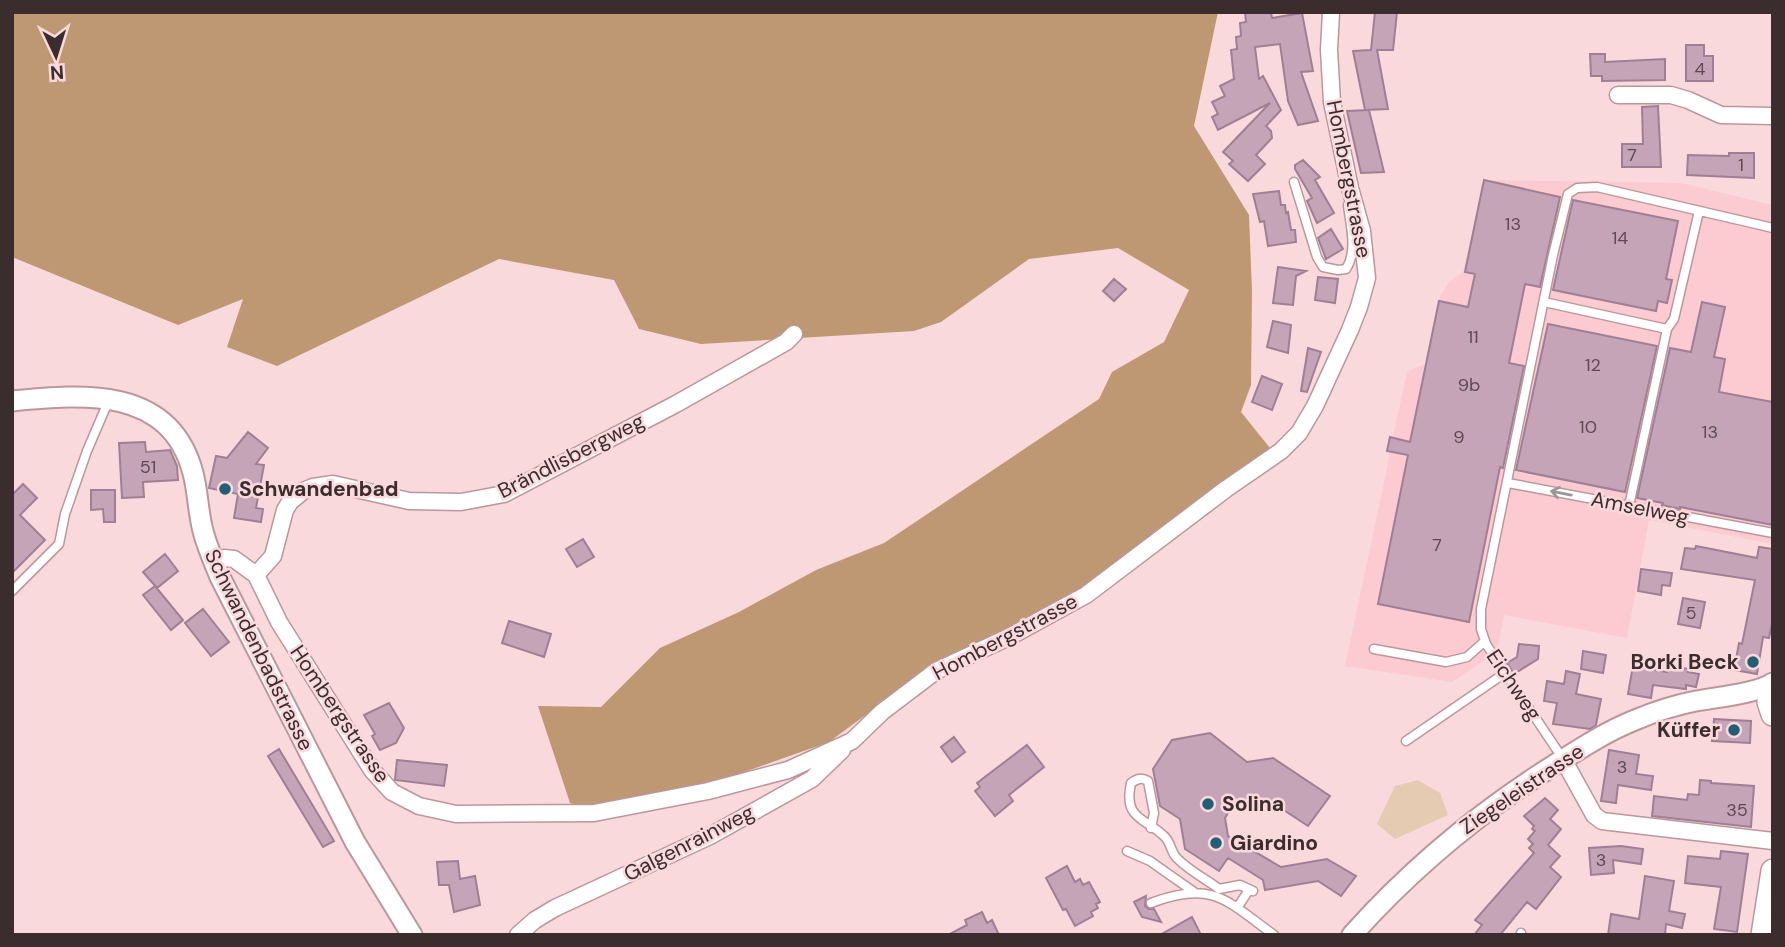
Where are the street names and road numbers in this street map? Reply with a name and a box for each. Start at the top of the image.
street label: Hombergstrasse [1320,98,1378,260]
street label: Brändlisbergweg [493,407,649,505]
street label: Amselweg [1589,485,1692,531]
street label: Schwandenbadstrasse [198,545,320,755]
street label: Hombergstrasse [928,587,1082,687]
street label: Hombergstrasse [284,640,396,788]
street label: Eichweg [1480,644,1548,726]
street label: Ziegeleistrasse [1455,737,1589,841]
street label: Galgenrainweg [619,798,759,888]

